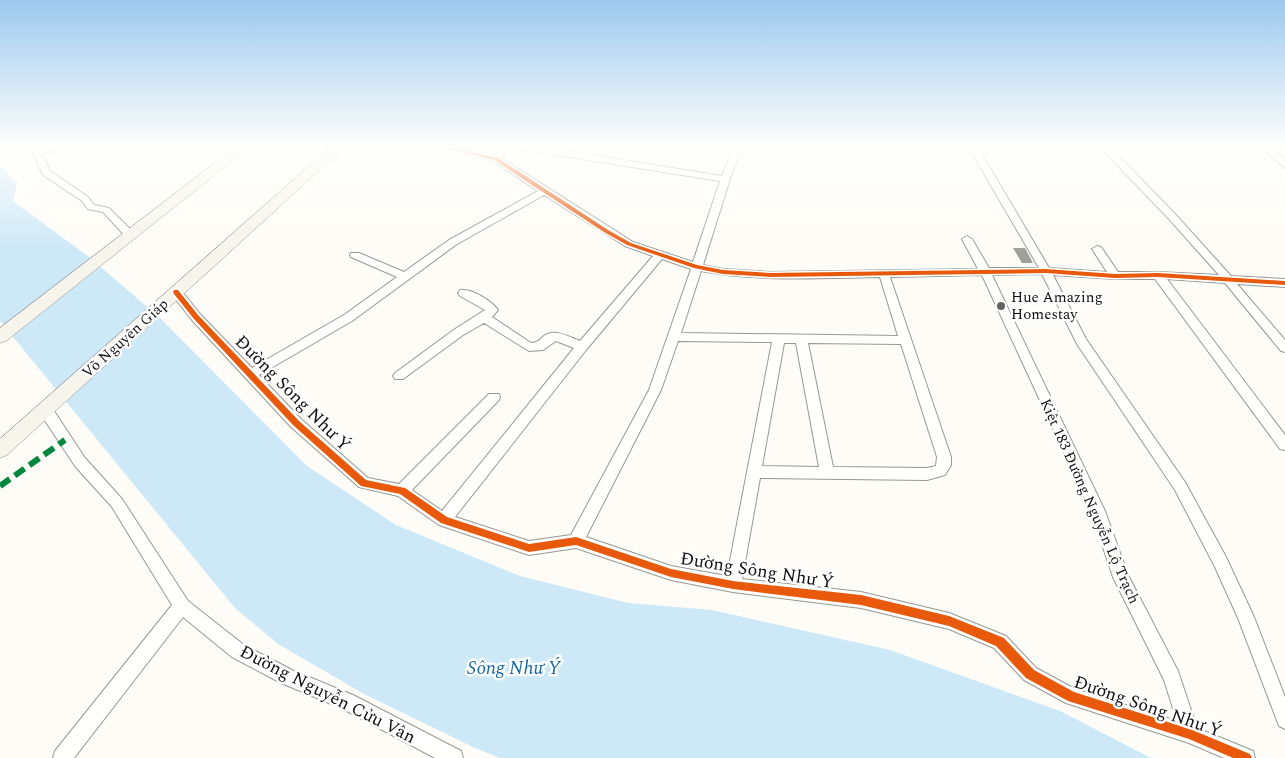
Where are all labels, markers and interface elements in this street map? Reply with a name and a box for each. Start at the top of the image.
place label: Hue Amazing Homestay [1011,286,1103,326]
street label: Võ Nguyên Giáp [77,293,174,384]
marker: Hue Amazing Homestay [995,300,1007,312]
street label: Đường Sông Như Ý [228,329,357,458]
street label: Kiệt 183 Đường Nguyễn Lộ Trạch [1034,395,1145,608]
street label: Đường Sông Như Ý [678,545,836,596]
street label: Đường Nguyễn Cửu Vân [235,638,421,751]
water label: Sông Như Ý [467,654,562,683]
street label: Đường Sông Như Ý [1070,668,1226,745]

